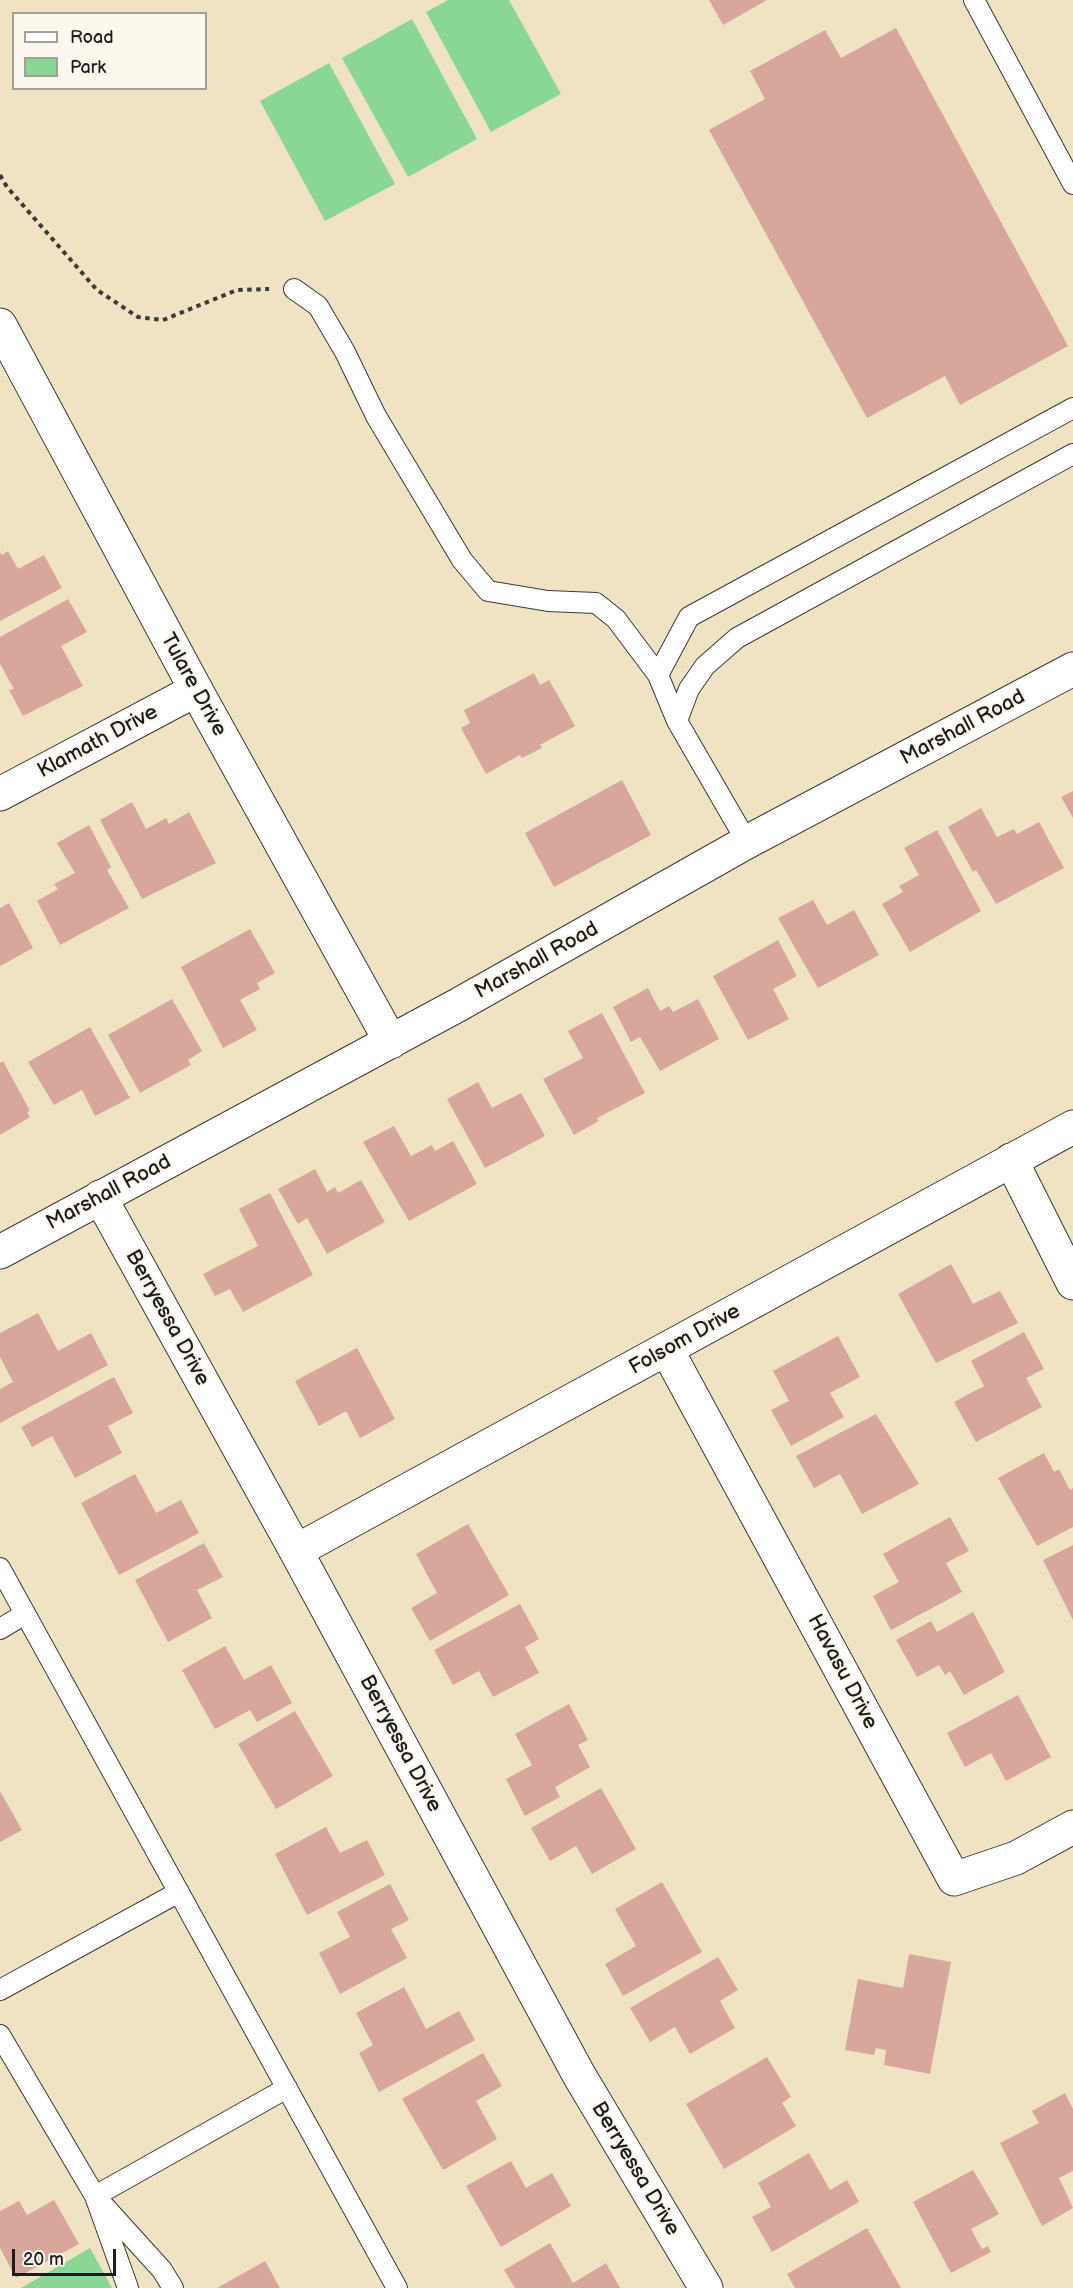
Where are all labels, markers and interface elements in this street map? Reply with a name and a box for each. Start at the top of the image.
legend [12,12,207,90]
text: Road [70,27,114,48]
text: Park [70,57,106,78]
street label: Tulare Drive [154,629,232,741]
street label: Marshall Road [896,685,1030,771]
street label: Klamath Drive [34,700,162,784]
street label: Marshall Road [471,917,603,1005]
street label: Marshall Road [42,1150,176,1236]
street label: Berryessa Drive [119,1246,215,1390]
street label: Folsom Drive [625,1299,745,1381]
street label: Havasu Drive [801,1610,883,1734]
street label: Berryessa Drive [353,1671,447,1817]
street label: Berryessa Drive [585,2098,685,2240]
scale bar [15,2237,118,2275]
text: 20 m [23,2249,64,2270]

